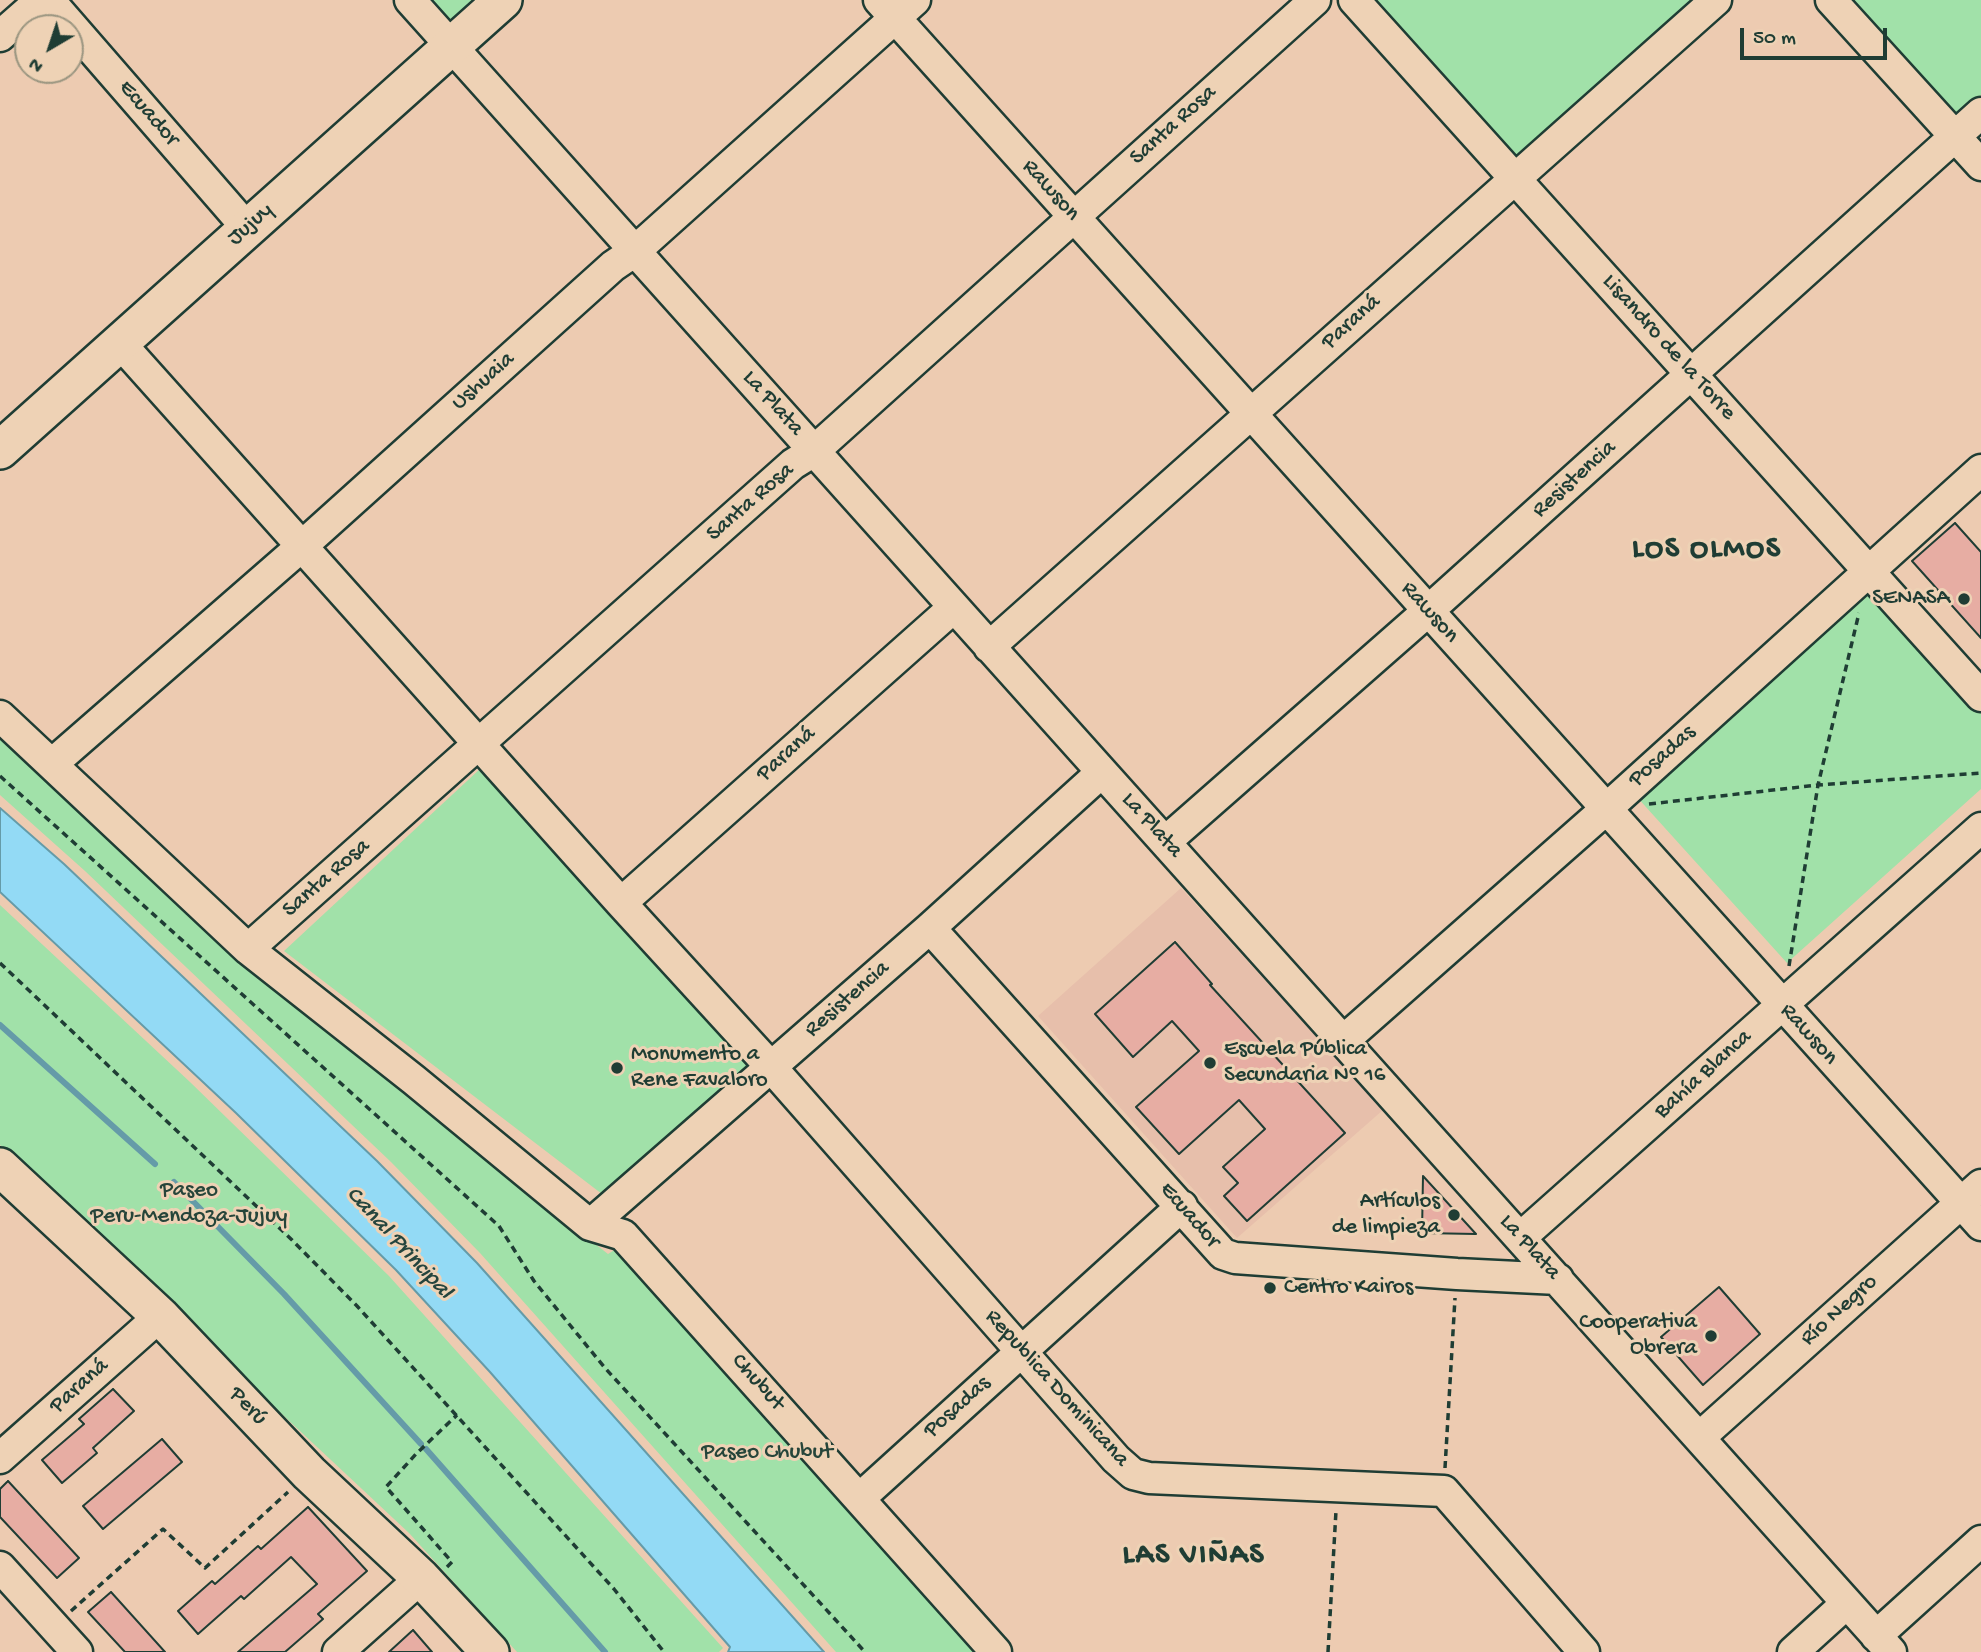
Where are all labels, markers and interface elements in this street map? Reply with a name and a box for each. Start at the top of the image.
north arrow [14,14,84,84]
scale bar [1743,14,1890,58]
text: 50 m [1753,27,1796,52]
text: N [25,51,49,77]
street label: Ecuador [112,75,184,153]
street label: Santa Rosa [1125,80,1223,172]
street label: Rawson [1015,154,1085,228]
street label: Jujuy [223,197,279,253]
street label: Lisandro de la Torre [1595,269,1741,427]
street label: Paraná [1317,289,1387,357]
street label: Ushuaia [447,347,521,417]
street label: La Plata [735,365,809,443]
street label: Resistencia [1527,435,1623,525]
street label: Santa Rosa [701,457,801,549]
district label: LOS OLMOS [1633,533,1781,569]
street label: Rawson [1394,576,1464,650]
place label: SENASA [1872,585,1950,613]
marker: SENASA [1956,591,1972,607]
street label: Posadas [1624,720,1702,794]
street label: Paraná [752,721,822,789]
street label: La Plata [1114,787,1188,865]
street label: Santa Rosa [277,833,377,925]
street label: Resistencia [800,956,896,1044]
street label: Rawson [1773,998,1843,1072]
street label: Bahía Blanca [1650,1024,1758,1126]
place label: Escuela Pública Secundaria N° 16 [1224,1036,1385,1090]
place label: Monumento a Rene Favaloro [631,1041,768,1095]
marker: Escuela Pública Secundaria N° 16 [1202,1055,1218,1071]
marker: Monumento a Rene Favaloro [609,1060,625,1076]
park label: Paseo Peru-Mendoza-Jujuy [91,1177,287,1231]
street label: Ecuador [1153,1177,1225,1255]
water label: Canal Principal [338,1181,458,1307]
place label: Artículos de limpieza [1332,1188,1440,1242]
marker: Artículos de limpieza [1446,1207,1462,1223]
street label: La Plata [1492,1209,1566,1287]
street label: Río Negro [1796,1269,1884,1353]
place label: Centro Kairos [1284,1274,1413,1302]
marker: Centro Kairos [1262,1280,1278,1296]
street label: Republica Dominicana [978,1304,1134,1474]
place label: Cooperativa Obrera [1579,1309,1697,1363]
marker: Cooperativa Obrera [1703,1328,1719,1344]
street label: Chubut [724,1349,790,1417]
street label: Paraná [45,1353,115,1421]
street label: Posadas [919,1371,997,1445]
street label: Perú [222,1382,272,1432]
park label: Paseo Chubut [701,1439,833,1467]
district label: LAS VIÑAS [1124,1539,1264,1575]

